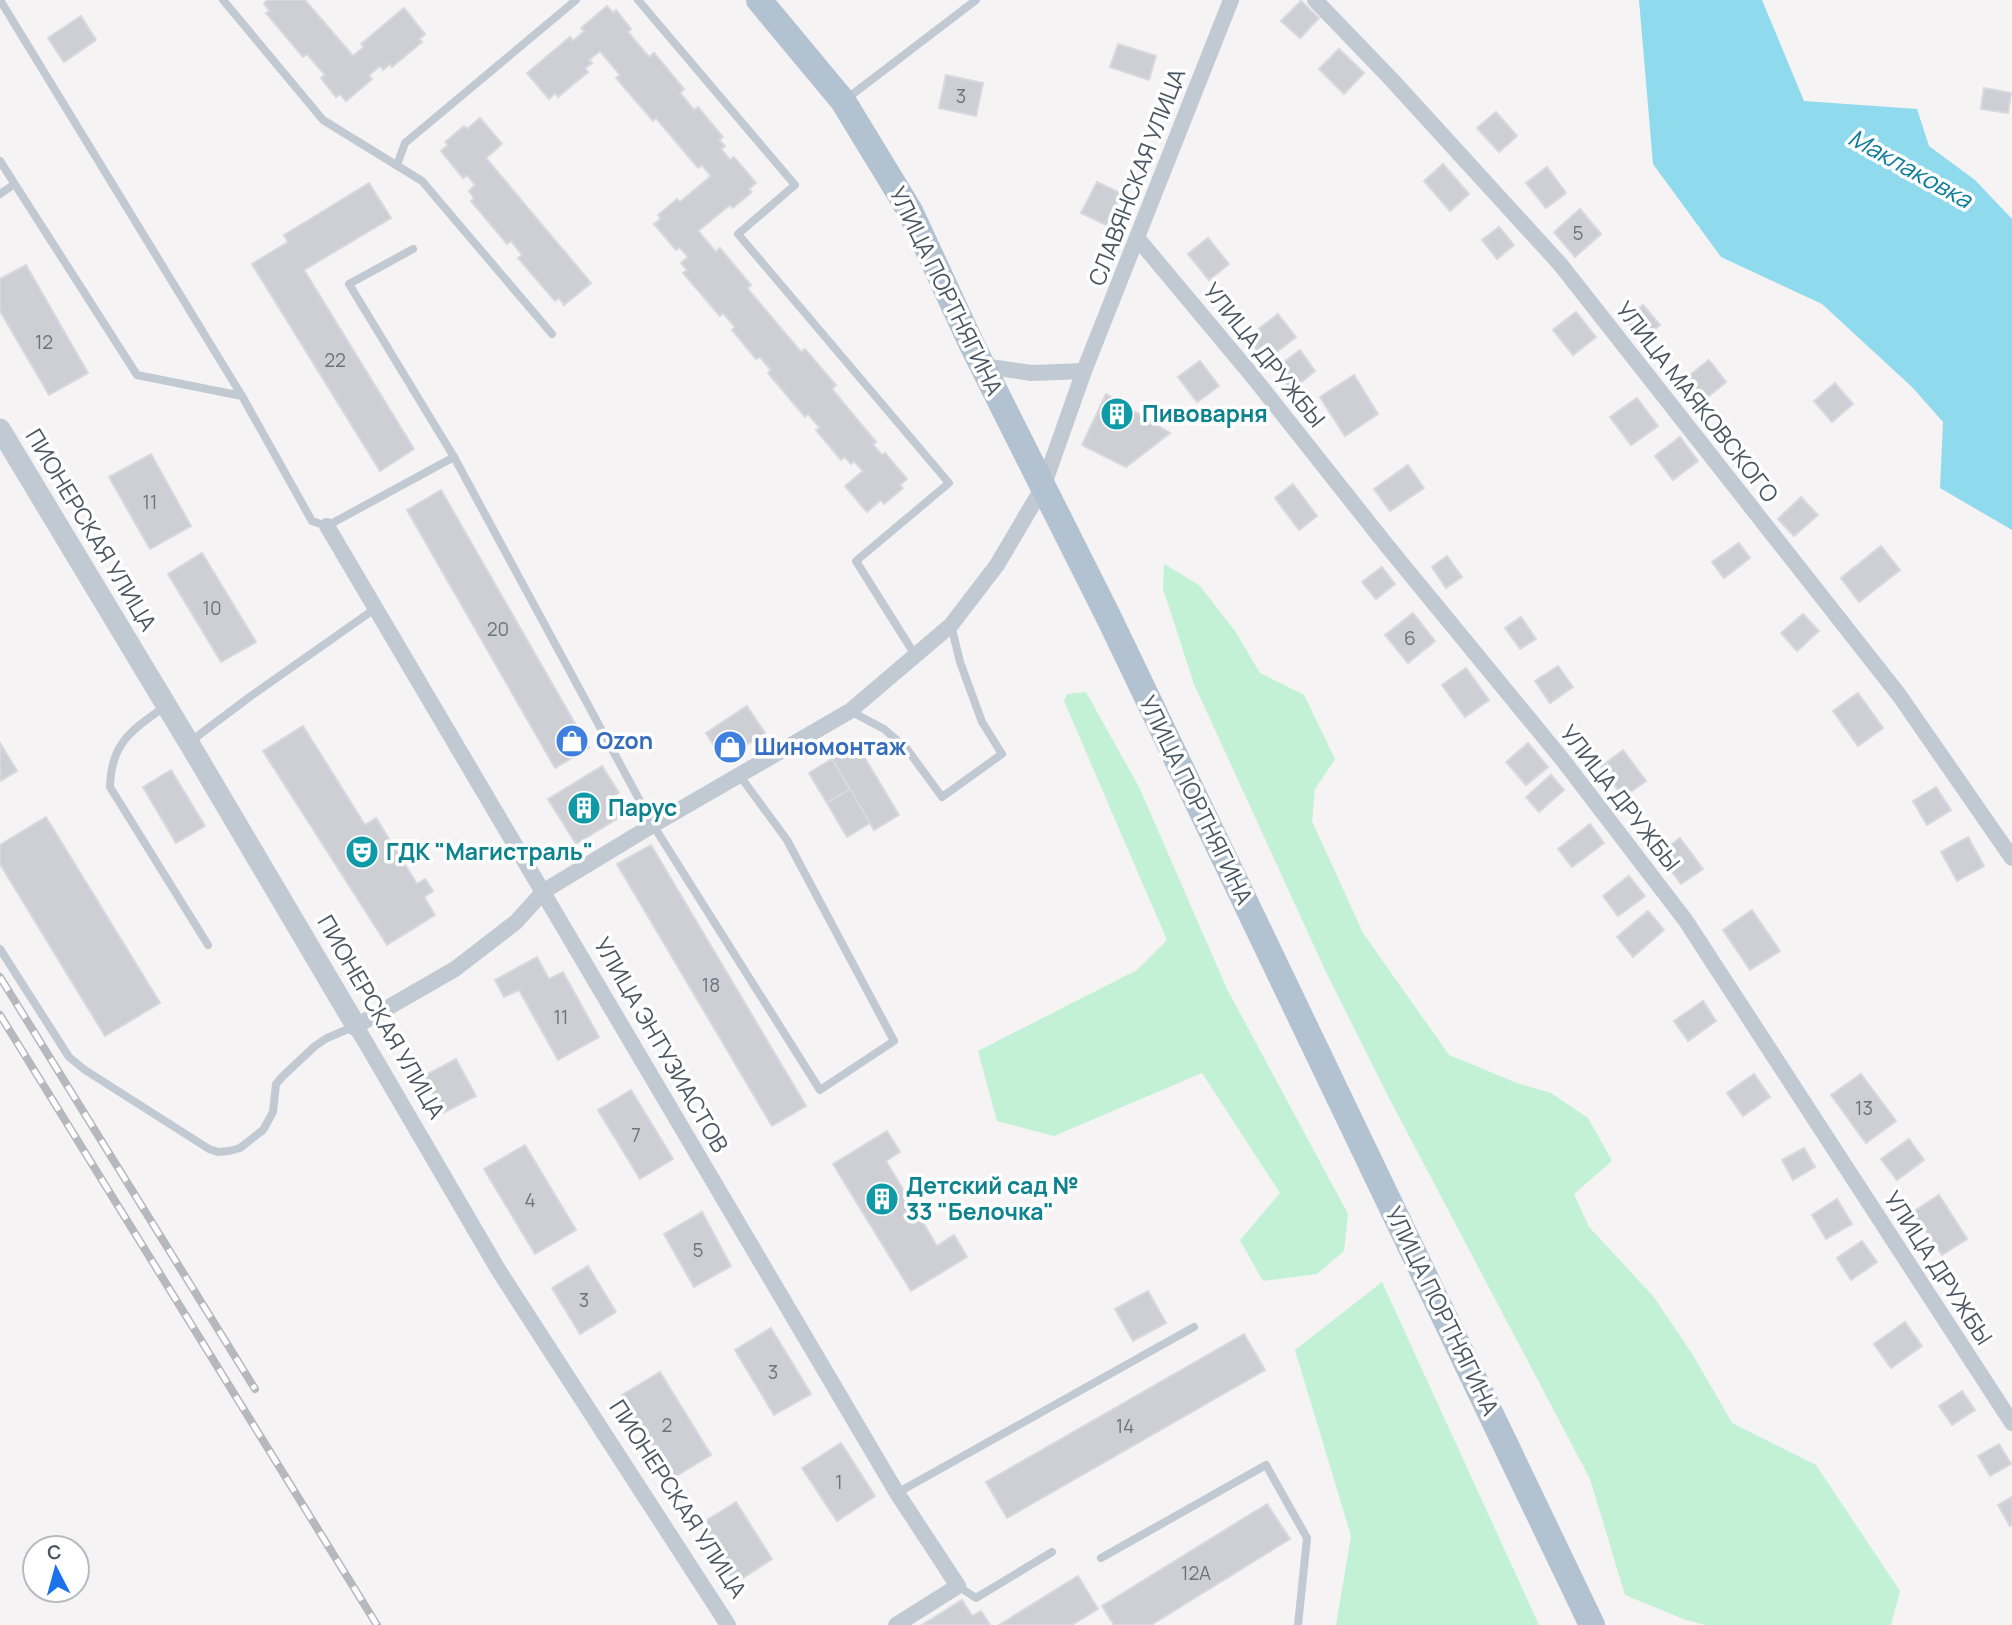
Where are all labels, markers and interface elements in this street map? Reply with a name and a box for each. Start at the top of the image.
street label: СЛАВЯНСКАЯ УЛИЦА [1080,63,1192,290]
house number: 3 [956,83,966,109]
water label: Маклаковка [1843,120,1980,216]
street label: УЛИЦА ПОРТНЯГИНА [882,181,1012,401]
house number: 5 [1573,220,1584,246]
street label: УЛИЦА ДРУЖБЫ [1197,275,1333,433]
street label: УЛИЦА МАЯКОВСКОГО [1609,294,1786,509]
house number: 12 [35,329,53,355]
house number: 22 [324,347,346,373]
building icon: Пивоварня [1098,395,1136,433]
place label: Пивоварня [1142,397,1268,429]
street label: ПИОНЕРСКАЯ УЛИЦА [19,422,165,637]
house number: 11 [143,489,157,515]
house number: 10 [202,595,222,621]
house number: 20 [487,616,509,642]
house number: 6 [1404,625,1416,651]
street label: УЛИЦА ПОРТНЯГИНА [1132,690,1262,910]
street label: УЛИЦА ДРУЖБЫ [1554,718,1688,877]
shop icon: Ozon [553,722,591,760]
place label: Ozon [596,724,653,756]
shop icon: Шиномонтаж [711,728,749,766]
place label: Шиномонтаж [754,730,907,762]
building icon: Парус [565,789,603,827]
place label: Парус [608,791,677,823]
theatre icon: ГДК "Магистраль" [343,833,381,871]
place label: ГДК "Магистраль" [386,835,594,867]
street label: ПИОНЕРСКАЯ УЛИЦА [310,909,454,1125]
street label: УЛИЦА ЭНТУЗИАСТОВ [587,931,737,1158]
house number: 18 [702,972,720,998]
house number: 11 [554,1004,568,1030]
house number: 13 [1855,1095,1873,1121]
house number: 7 [631,1122,641,1148]
place label: Детский сад № 33 "Белочка" [906,1169,1078,1227]
building icon: Детский сад № 33 "Белочка" [863,1180,901,1218]
street label: УЛИЦА ДРУЖБЫ [1877,1184,2001,1351]
house number: 4 [524,1187,536,1213]
street label: УЛИЦА ПОРТНЯГИНА [1378,1201,1508,1421]
house number: 5 [693,1237,704,1263]
house number: 3 [579,1287,589,1313]
house number: 3 [768,1359,778,1385]
street label: ПИОНЕРСКАЯ УЛИЦА [603,1393,755,1604]
house number: 2 [662,1412,672,1438]
house number: 14 [1116,1413,1134,1439]
house number: 1 [835,1469,843,1495]
north arrow [21,1534,91,1604]
text: С [46,1538,63,1566]
house number: 12А [1181,1560,1211,1586]

